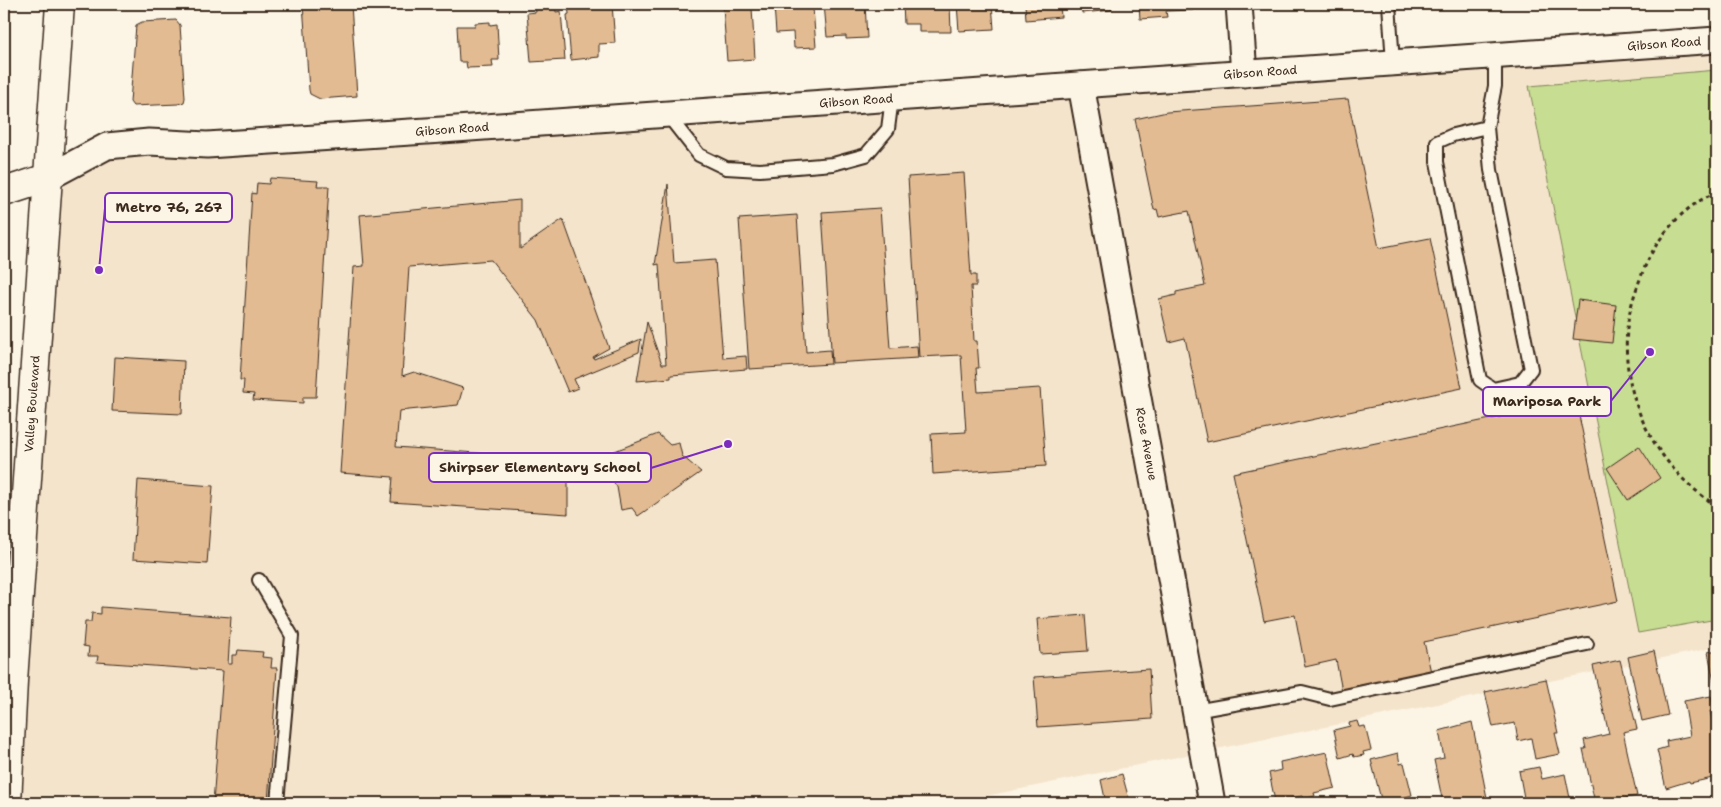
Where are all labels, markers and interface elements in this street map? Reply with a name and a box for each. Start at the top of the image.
street label: Gibson Road [1627,33,1702,54]
street label: Gibson Road [1223,62,1298,83]
street label: Gibson Road [819,90,894,111]
street label: Gibson Road [415,119,490,140]
callout: Metro 76, 267 [105,193,232,222]
text: Metro 76, 267 [116,198,223,216]
street label: Valley Boulevard [21,354,44,453]
callout: Mariposa Park [1483,387,1611,416]
text: Mariposa Park [1493,392,1601,410]
street label: Rose Avenue [1132,406,1161,482]
callout: Shirpser Elementary School [429,453,651,482]
text: Shirpser Elementary School [439,458,641,476]

